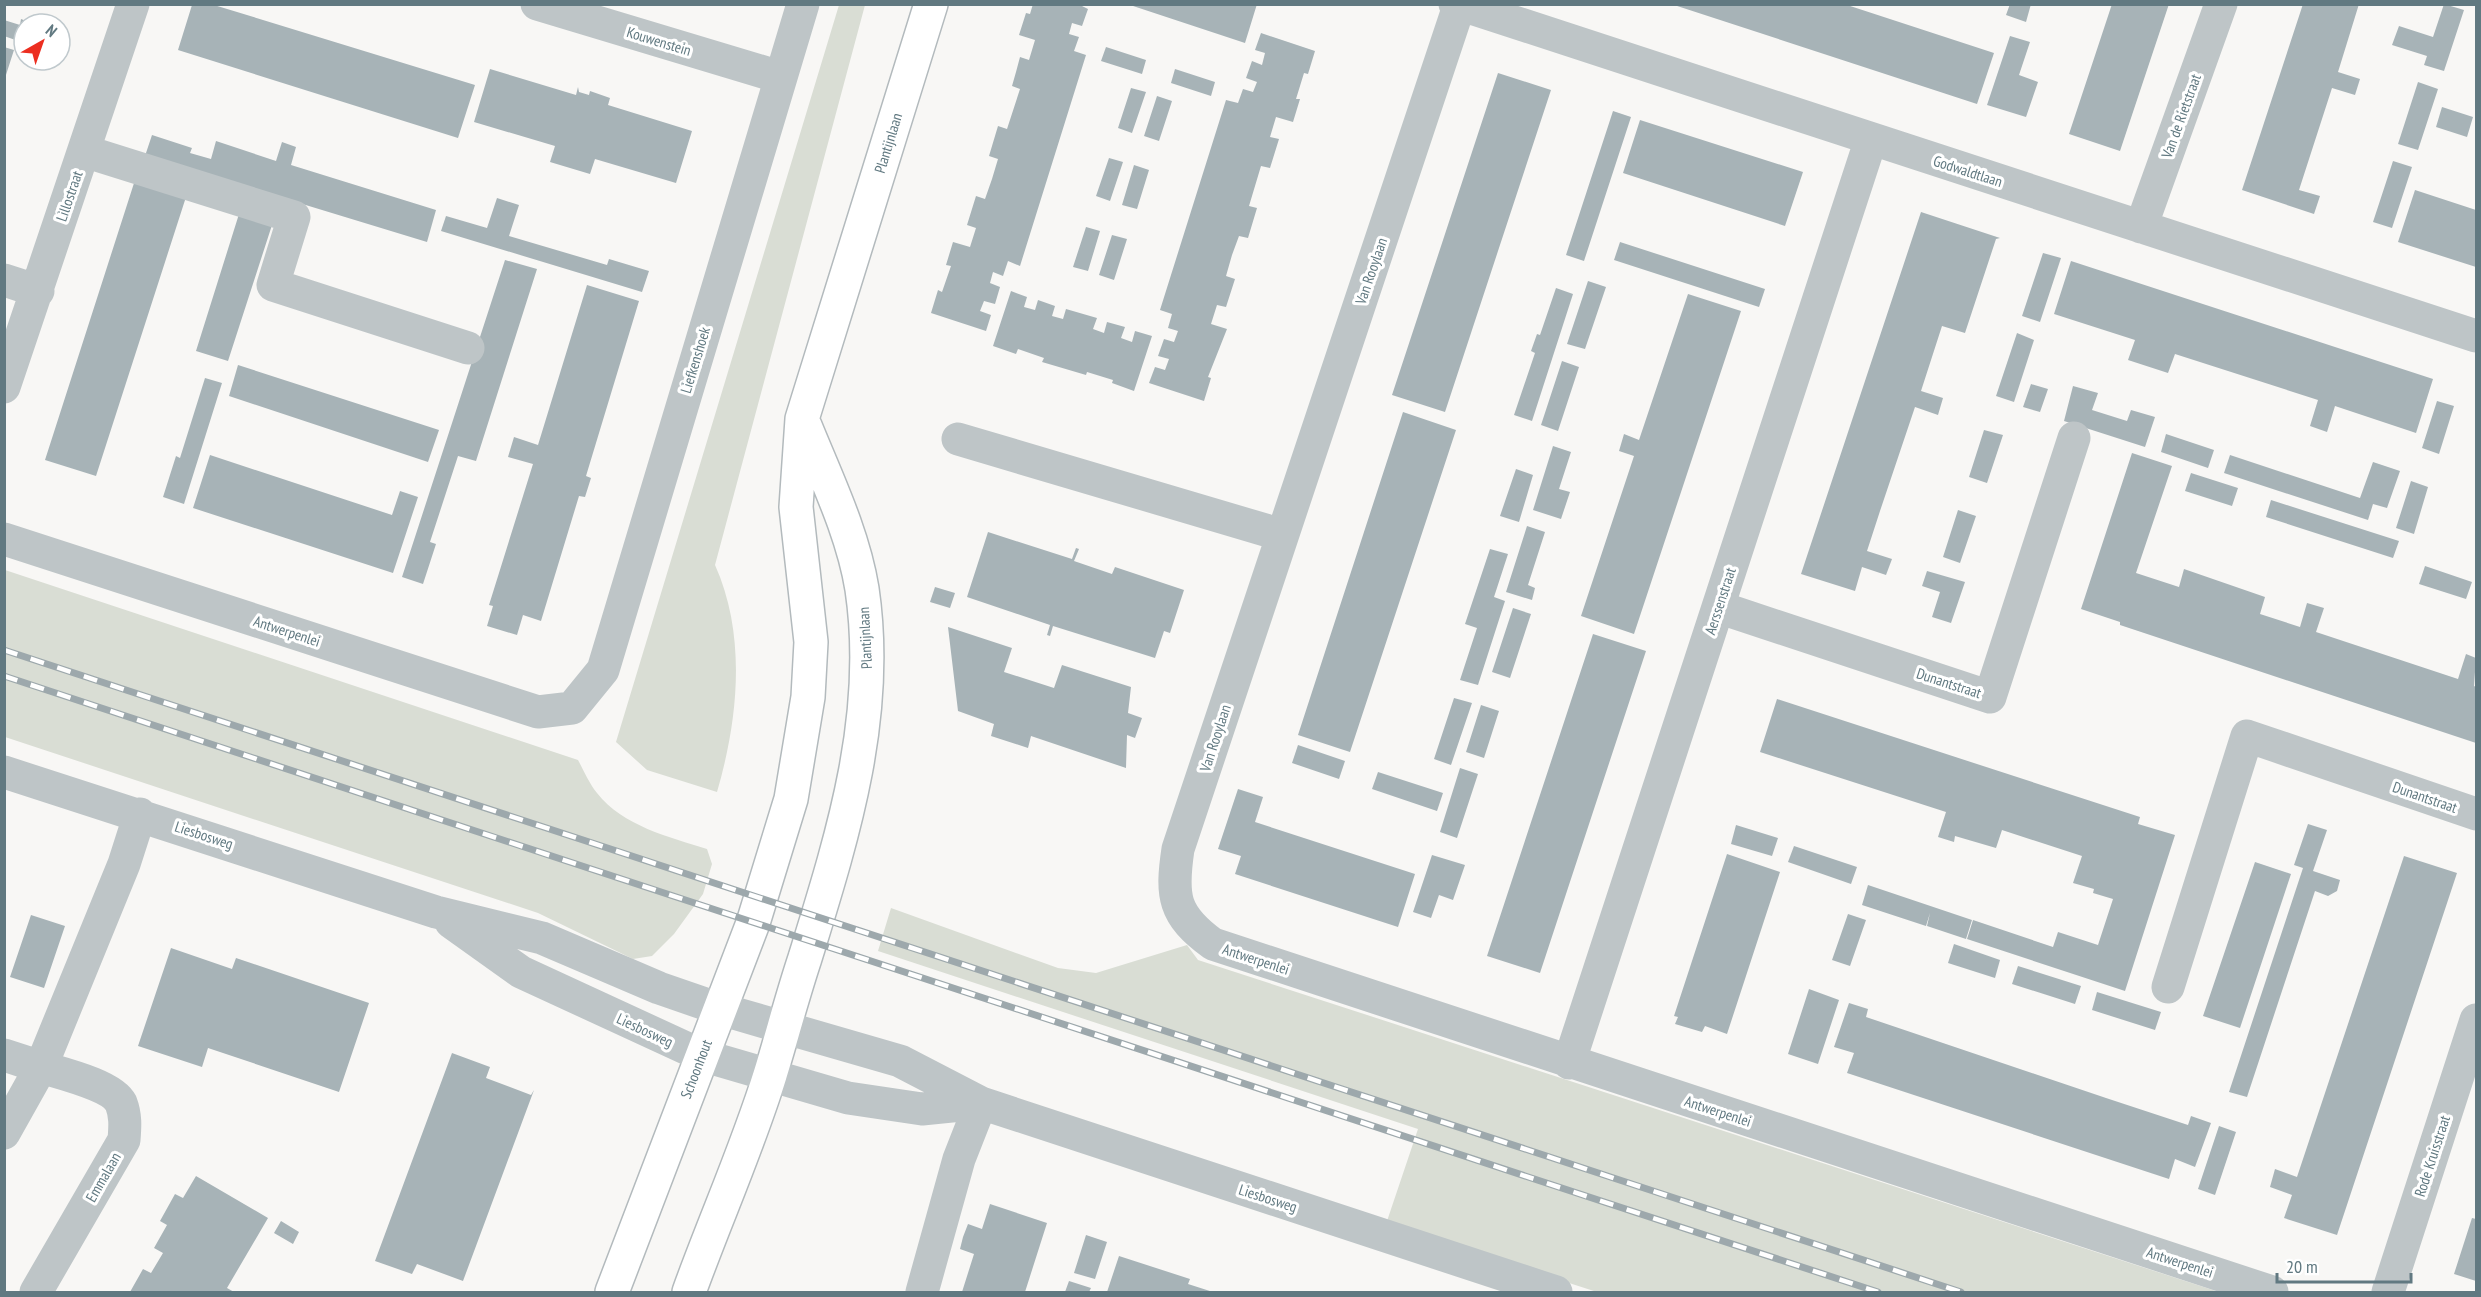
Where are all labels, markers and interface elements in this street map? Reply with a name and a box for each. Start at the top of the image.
north arrow [12,12,72,72]
text: N [42,20,61,41]
street label: Kouwenstein [624,22,694,60]
street label: Van de Rietstraat [2157,71,2205,162]
street label: Plantijnlaan [870,111,906,175]
street label: Godwaldtlaan [1931,151,2005,191]
street label: Lillostraat [51,168,87,224]
street label: Van Rooylaan [1350,235,1391,308]
street label: Liefkenshoek [676,324,714,395]
street label: Aerssenstraat [1700,565,1740,637]
street label: Plantijnlaan [854,606,876,670]
street label: Antwerpenlei [251,611,323,651]
street label: Dunantstraat [1914,664,1984,702]
street label: Van Rooylaan [1195,702,1235,775]
street label: Dunantstraat [2390,777,2460,817]
street label: Liesbosweg [172,817,236,853]
street label: Antwerpenlei [1220,939,1292,979]
street label: Liesbosweg [614,1009,676,1051]
street label: Schoonhout [676,1037,716,1101]
street label: Antwerpenlei [1682,1091,1754,1131]
street label: Rode Kruisstraat [2410,1113,2454,1199]
street label: Emmalaan [81,1149,125,1205]
street label: Liesbosweg [1236,1180,1300,1216]
street label: Antwerpenlei [2144,1242,2216,1282]
scale bar [2277,1246,2410,1284]
text: 20 m [2286,1255,2318,1278]

